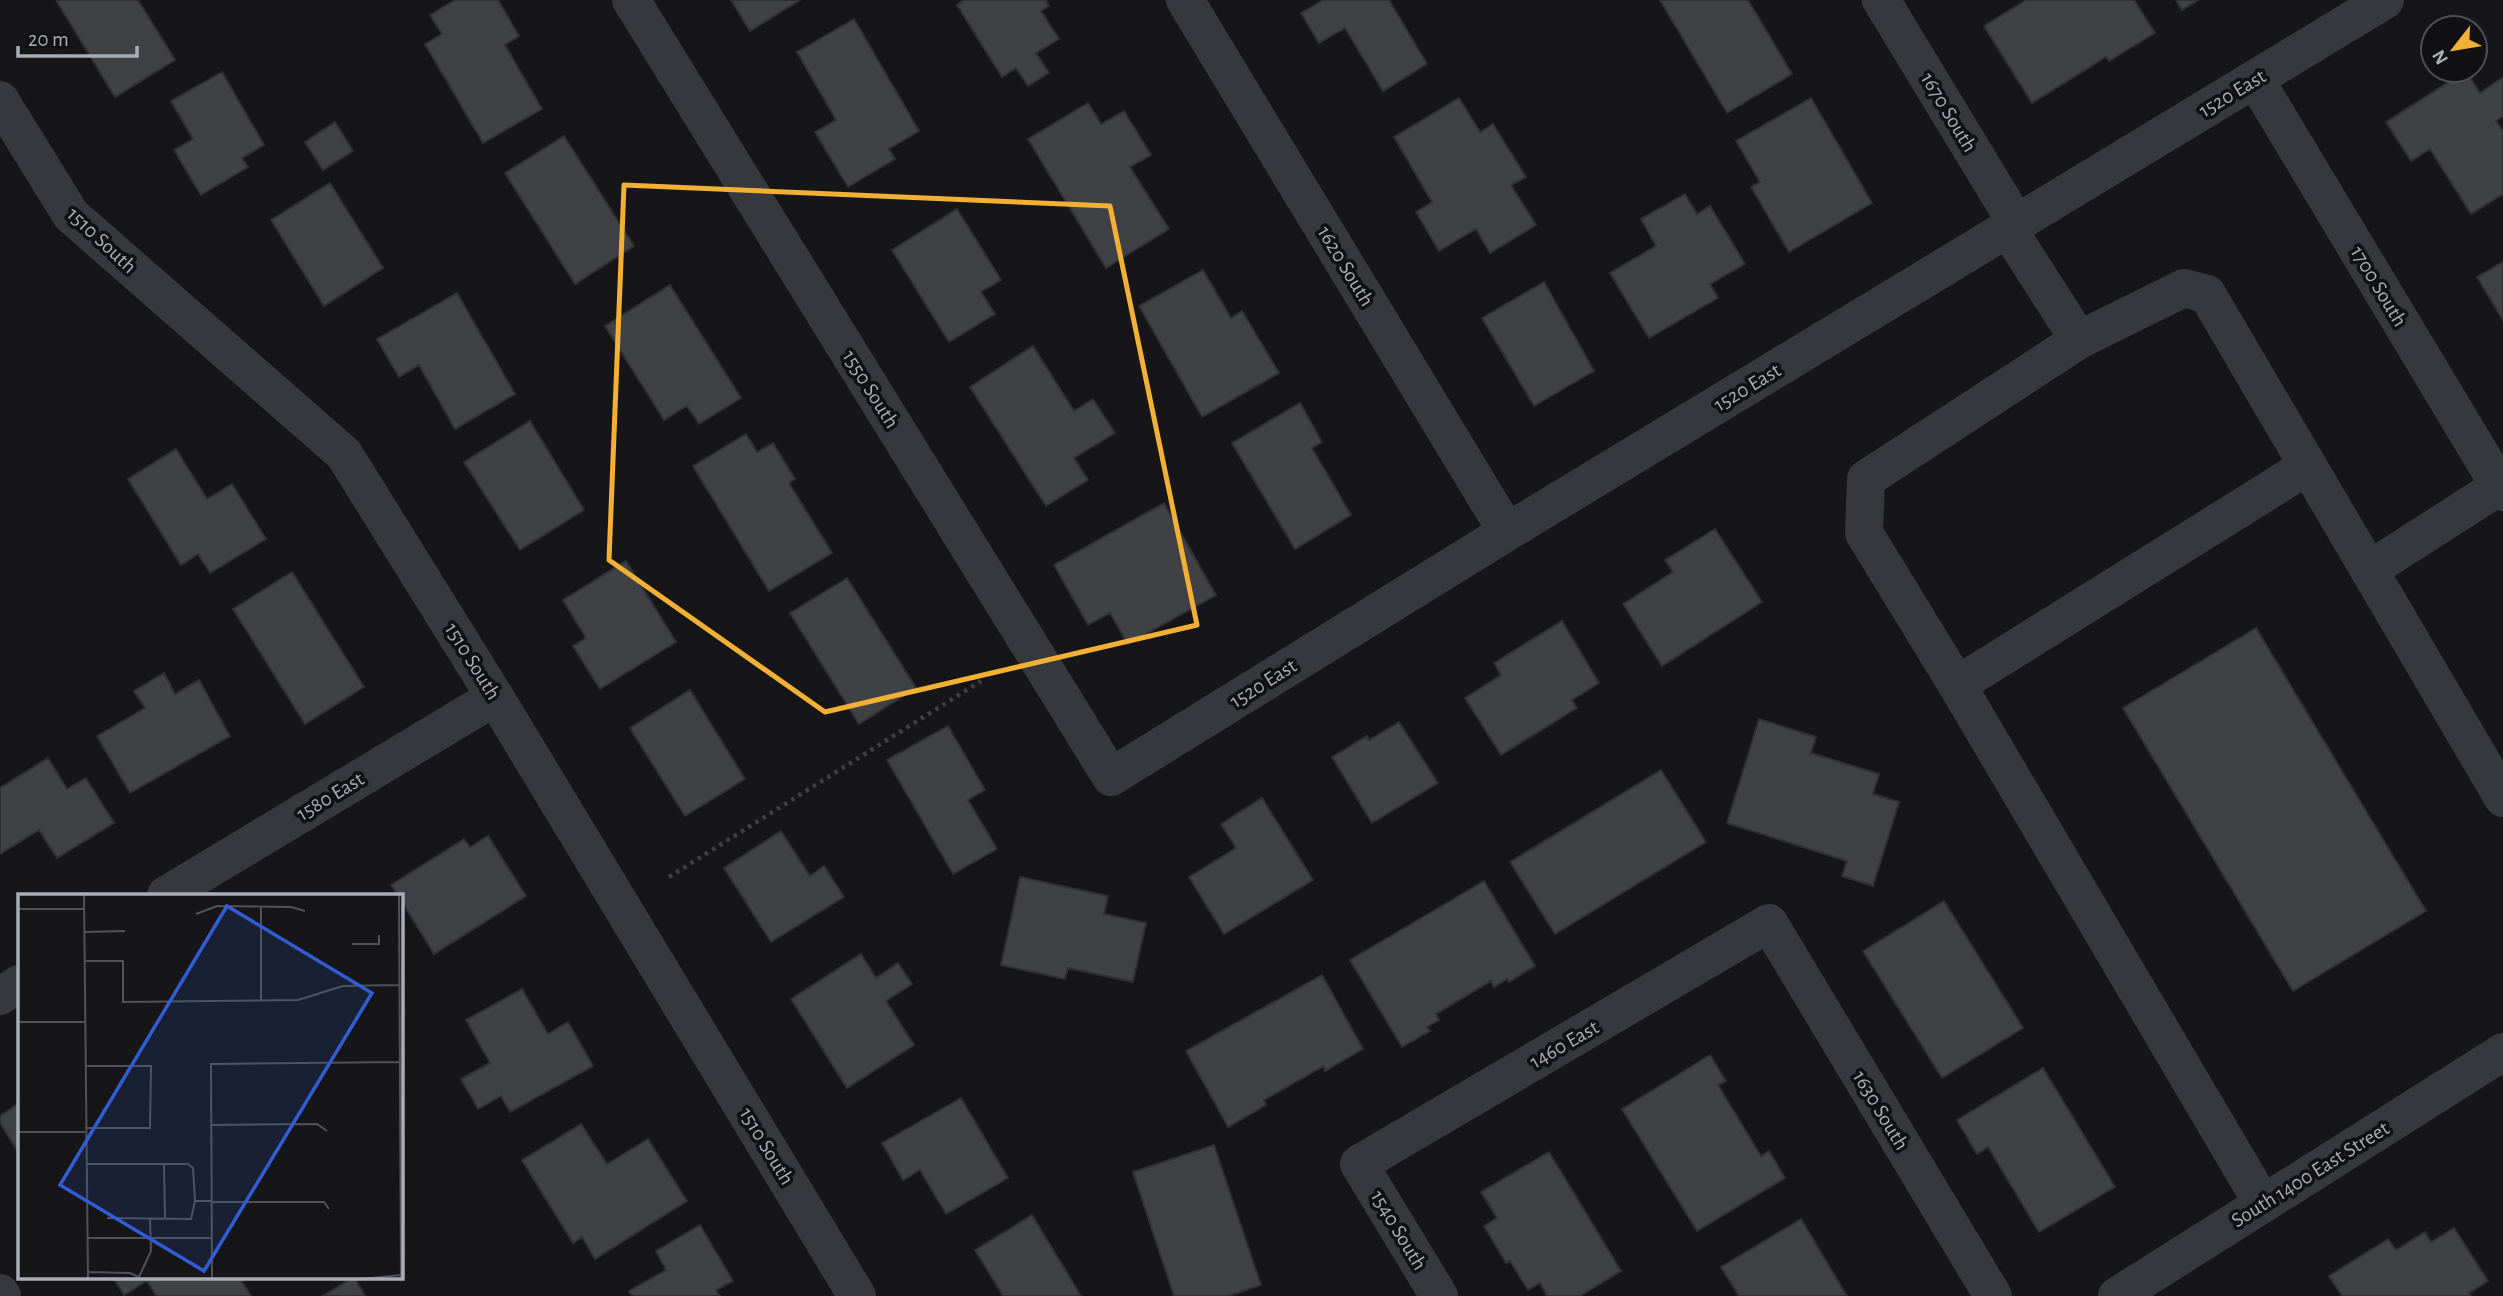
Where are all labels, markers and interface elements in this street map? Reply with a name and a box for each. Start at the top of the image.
scale bar [18,14,136,58]
north arrow [2419,14,2489,84]
text: 20 m [28,29,69,50]
text: N [2429,46,2452,68]
street label: 1520 East [2195,65,2270,121]
street label: 1670 South [1917,69,1980,156]
street label: 1510 South [63,203,140,277]
street label: 1620 South [1314,223,1378,310]
street label: 1700 South [2346,242,2411,330]
street label: 1550 South [838,347,903,432]
street label: 1520 East [1710,359,1785,415]
street label: 1510 South [441,619,504,703]
street label: 1520 East [1226,655,1300,712]
street label: 1580 East [293,768,368,825]
inset map [18,894,402,1278]
street label: 1460 East [1526,1016,1603,1072]
street label: 1630 South [1849,1067,1912,1154]
street label: 1510 South [735,1104,798,1188]
street label: South 1400 East Street [2228,1117,2393,1231]
street label: 1540 South [1367,1187,1430,1274]

